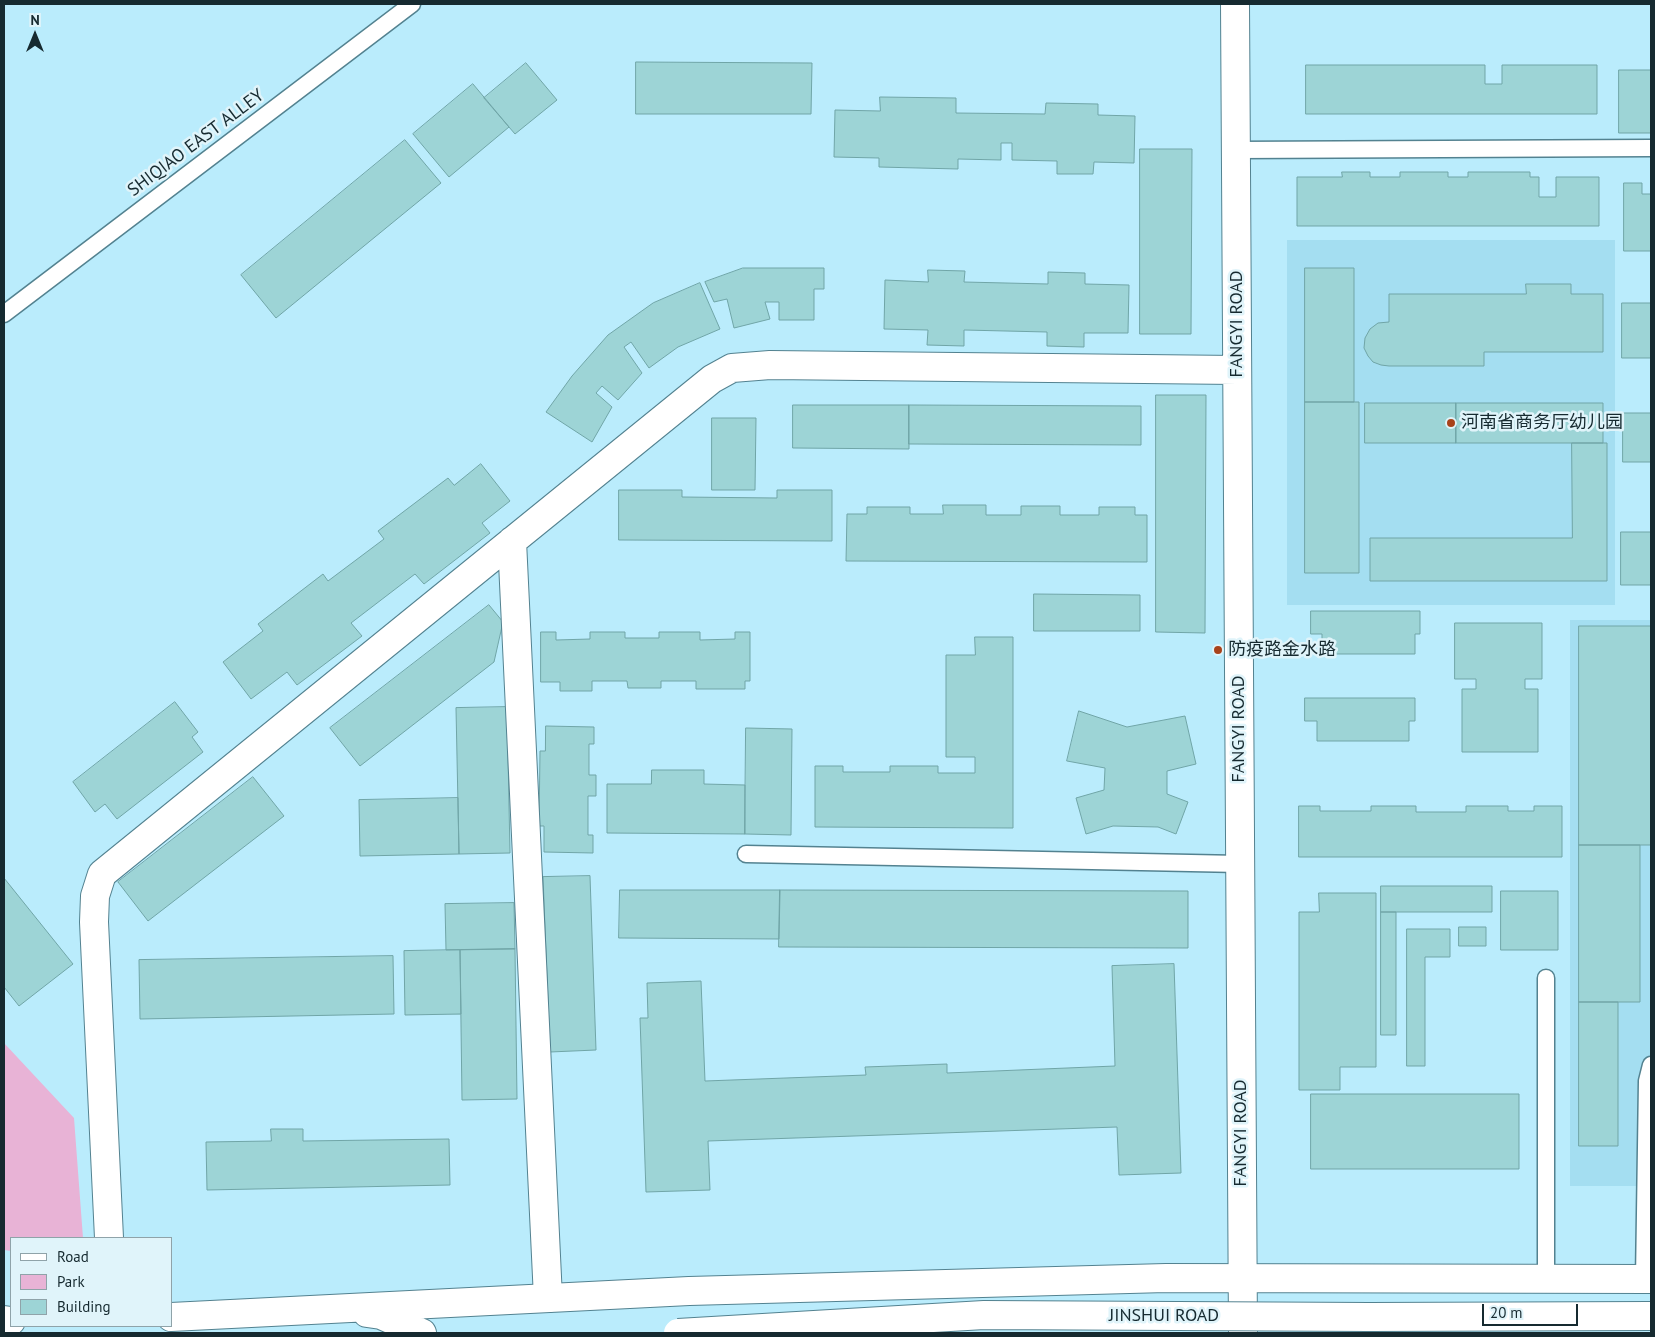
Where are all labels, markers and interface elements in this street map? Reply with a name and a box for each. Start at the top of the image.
north arrow [10,10,60,60]
text: N [30,11,40,29]
street label: SHIQIAO EAST ALLEY [124,85,268,201]
street label: FANGYI ROAD [1226,270,1248,378]
place label: 河南省商务厅幼儿园 [1461,412,1623,434]
marker: 河南省商务厅幼儿园 [1445,417,1457,429]
place label: 防疫路金水路 [1228,639,1336,661]
marker: 防疫路金水路 [1212,644,1224,656]
street label: FANGYI ROAD [1228,675,1250,783]
street label: FANGYI ROAD [1230,1079,1252,1187]
legend [10,1237,172,1327]
text: Road [57,1247,89,1266]
text: Park [57,1272,85,1291]
scale bar [1485,1294,1581,1326]
text: Building [57,1297,111,1316]
text: 20 m [1490,1303,1523,1322]
street label: JINSHUI ROAD [1109,1305,1219,1327]

